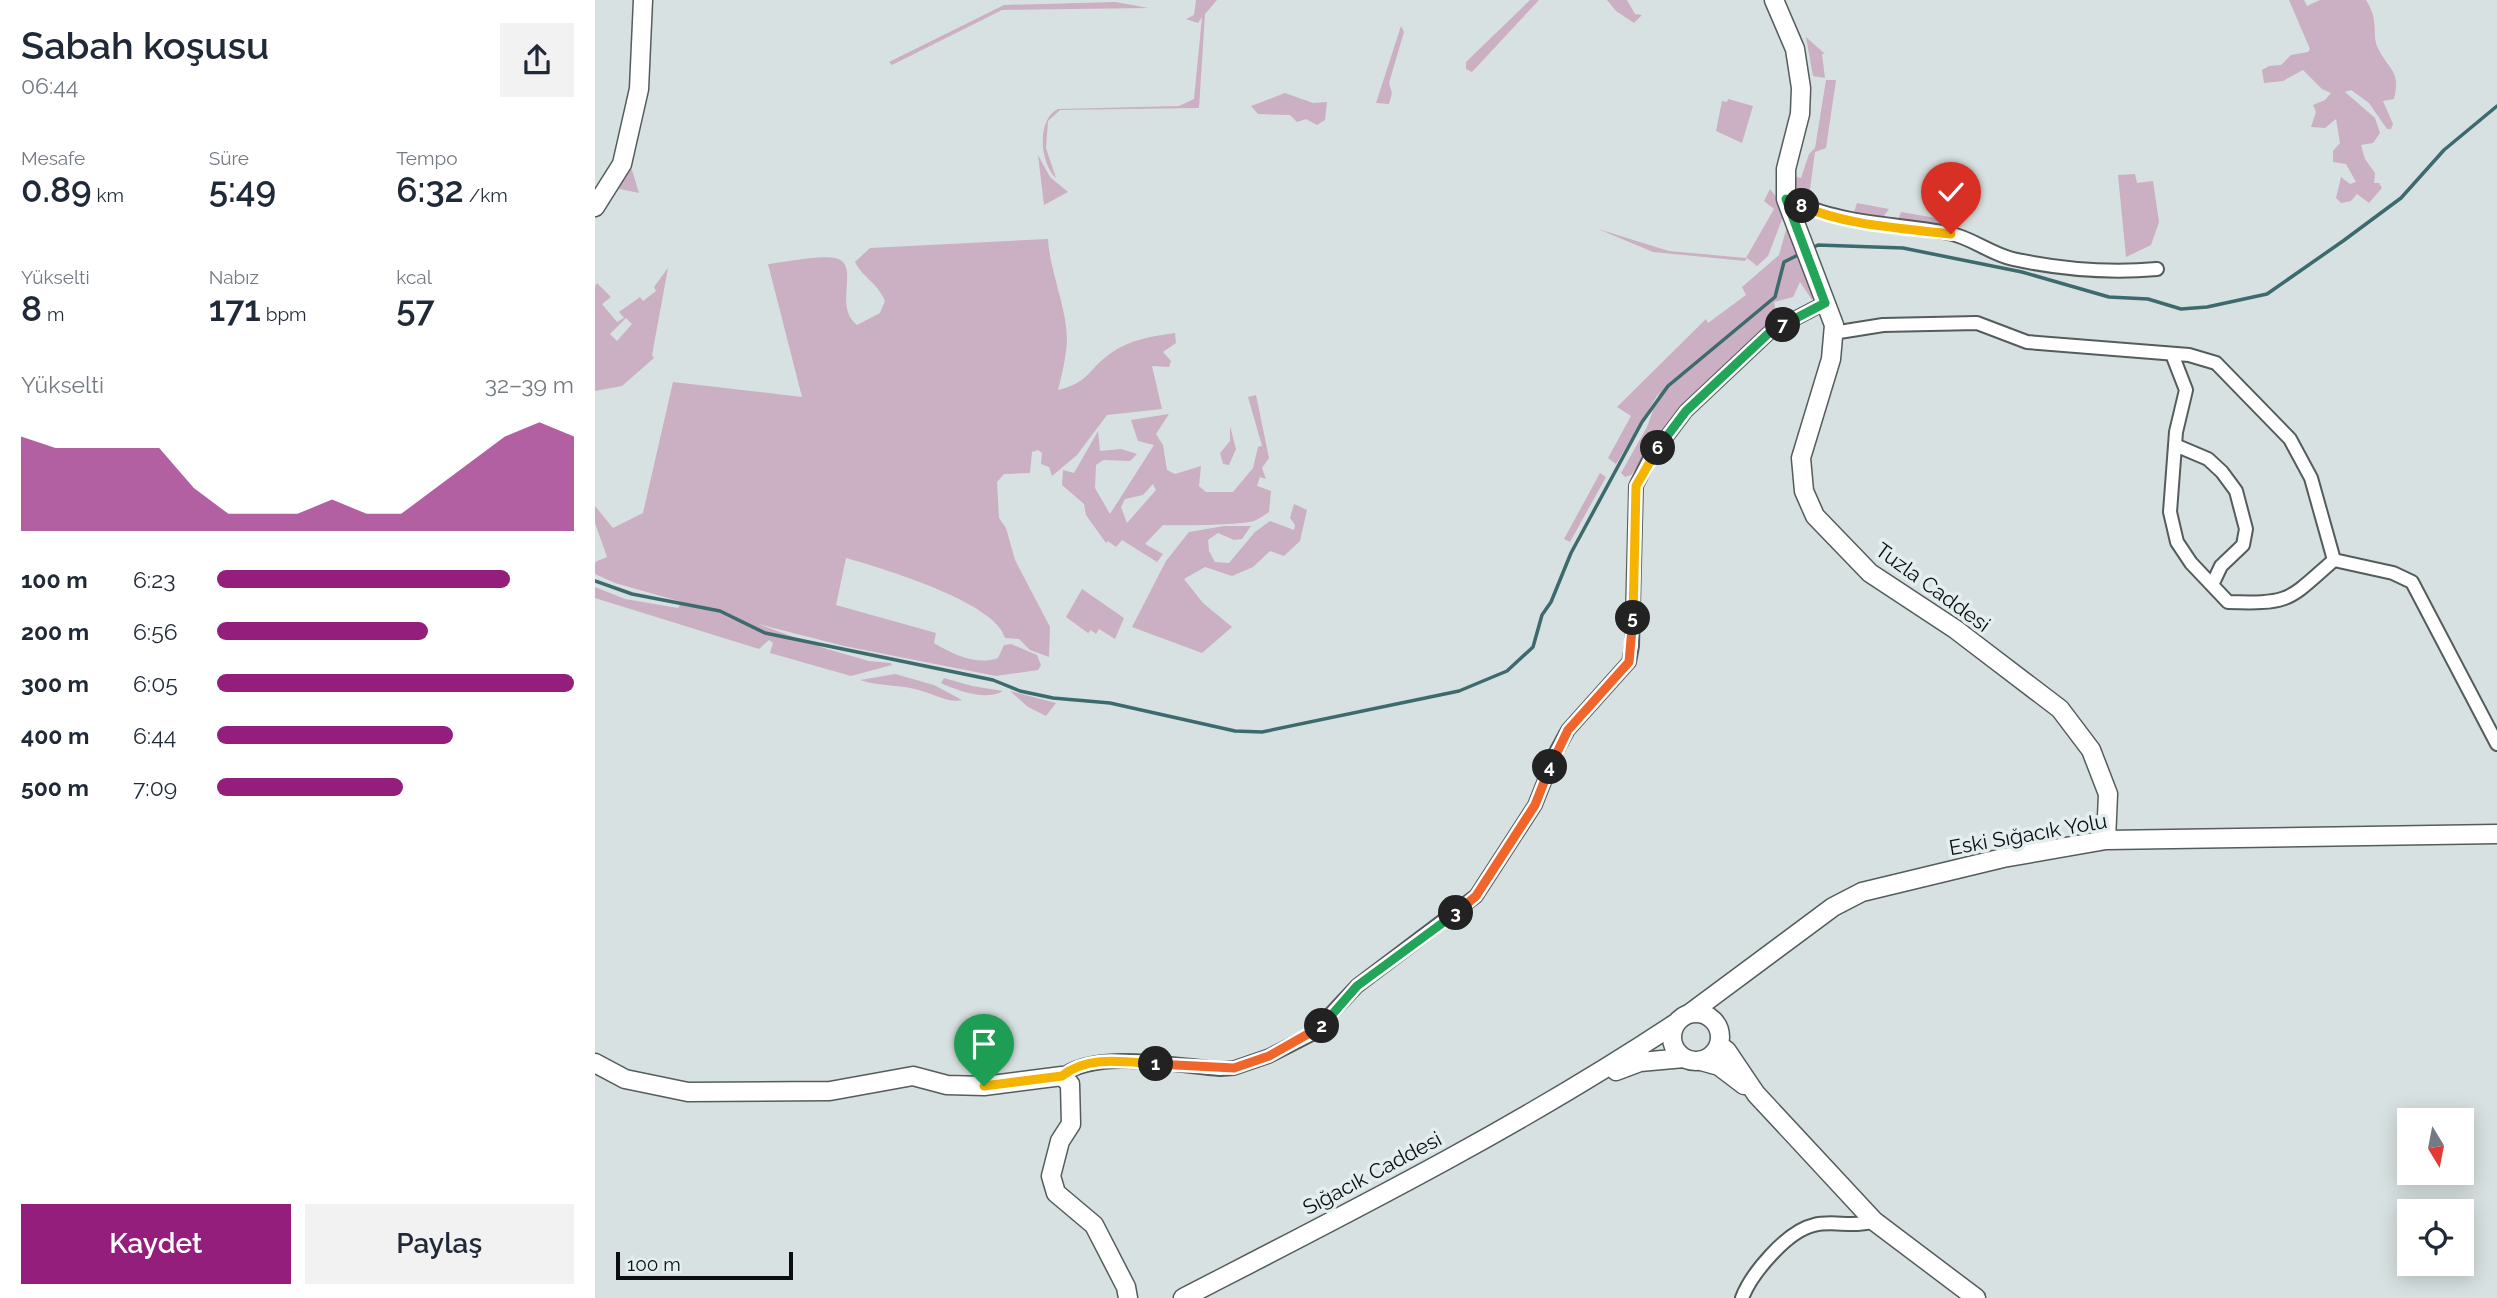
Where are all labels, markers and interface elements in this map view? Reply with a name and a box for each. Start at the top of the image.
text: Sabah koşusu [21,23,269,68]
button: share [500,23,574,97]
text: 06:44 [21,72,78,99]
text: Mesafe [21,147,85,169]
text: Süre [209,147,249,169]
text: Tempo [396,147,457,169]
pin [1921,162,1981,234]
text: 0.89 [21,169,92,210]
text: 5:49 [209,169,276,210]
text: 6:32 [396,169,464,210]
icon: check [1932,173,1970,211]
text: km [92,184,124,206]
text: /km [464,184,508,206]
pin: 8 [1785,188,1819,224]
text: 8 [1796,194,1807,216]
text: Yükselti [21,266,90,288]
text: Nabız [209,266,259,288]
text: kcal [396,266,432,288]
text: 8 [21,288,42,329]
text: 171 [209,288,261,329]
text: 57 [396,288,435,329]
text: m [42,303,64,325]
text: bpm [261,303,307,325]
pin: 7 [1765,308,1801,342]
text: 7 [1777,313,1788,335]
text: Yükselti [21,371,104,398]
text: 32–39 m [485,371,574,398]
pin: 6 [1641,430,1675,466]
text: 6 [1652,436,1663,458]
street label: Tuzla Caddesi [1871,537,1995,637]
text: 100 m [21,566,88,593]
text: 6:23 [133,566,175,593]
pin: 5 [1615,600,1651,636]
text: 5 [1627,606,1638,628]
text: 200 m [21,618,89,645]
text: 6:56 [133,618,178,645]
text: 300 m [21,670,89,697]
text: 6:05 [133,670,178,697]
text: 400 m [21,722,89,749]
text: 6:44 [133,722,176,749]
pin: 4 [1532,750,1567,784]
text: 4 [1544,755,1555,777]
text: 500 m [21,774,89,801]
text: 7:09 [133,774,177,801]
street label: Eski Sığacık Yolu [1947,808,2109,860]
pin: 3 [1439,895,1473,930]
text: 3 [1450,901,1461,923]
pin: 2 [1305,1009,1339,1044]
pin [954,1014,1014,1086]
text: 2 [1316,1014,1327,1036]
icon: arrive [965,1025,1003,1063]
pin: 1 [1139,1046,1173,1082]
text: 1 [1151,1052,1160,1074]
north arrow [2397,1108,2475,1185]
map controls [2397,1108,2474,1276]
street label: Sığacık Caddesi [1298,1126,1446,1220]
button: locate [2397,1199,2474,1276]
button: Kaydet [21,1204,291,1284]
button: Paylaş [305,1204,574,1284]
scale bar [616,1249,793,1281]
text: 100 m [627,1253,681,1275]

